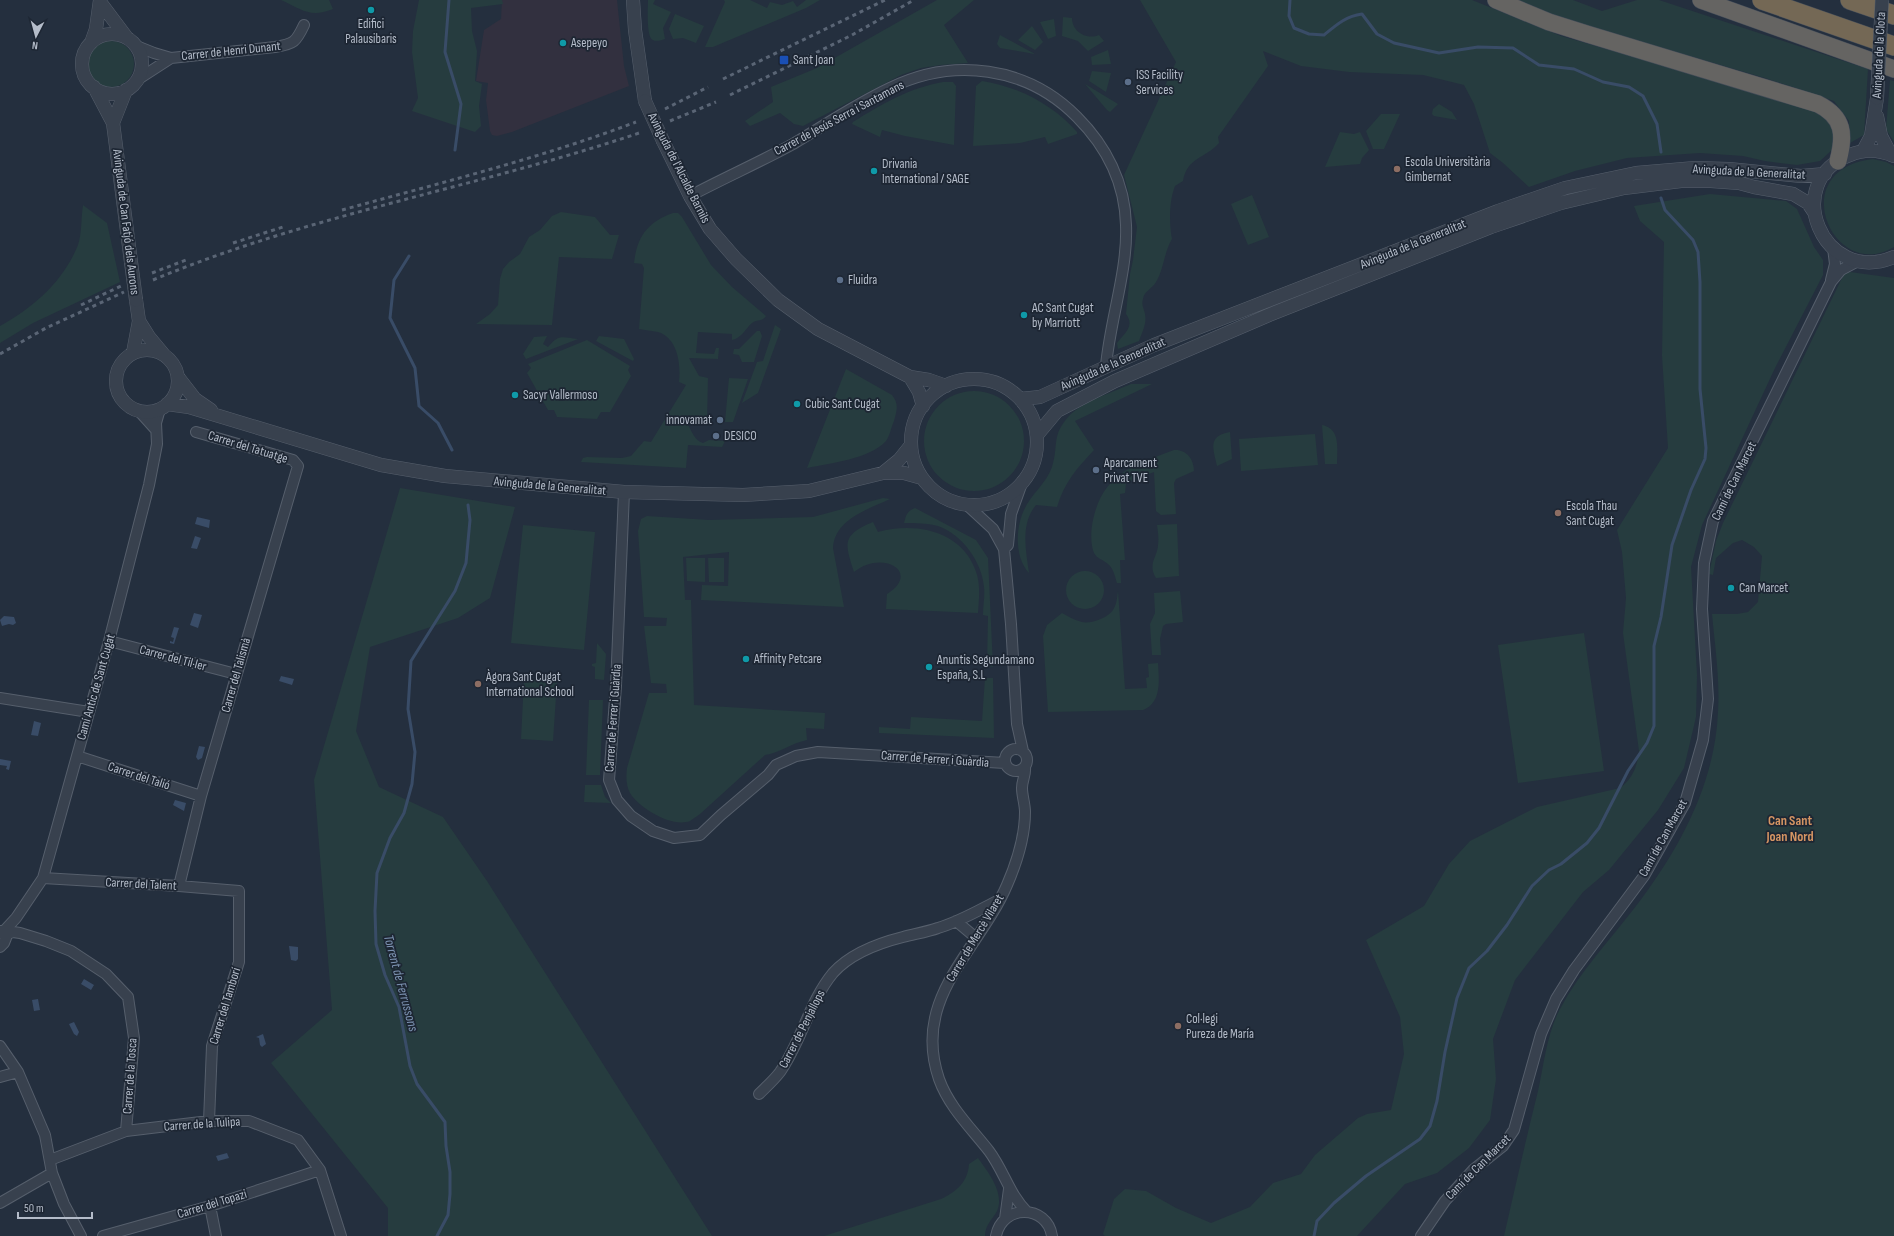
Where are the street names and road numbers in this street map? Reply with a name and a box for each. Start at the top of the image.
street label: Avinguda de la Clota [1869,11,1889,100]
street label: Carrer de Henri Dunant [181,38,281,64]
street label: Carrer de Jesús Serra i Santamans [771,77,907,159]
street label: Avinguda de l'Alcalde Barnils [644,109,714,226]
street label: Avinguda de Can Fatjó dels Aurons [109,147,143,296]
street label: Avinguda de la Generalitat [1691,161,1806,183]
street label: Avinguda de la Generalitat [1357,215,1468,273]
street label: Avinguda de la Generalitat [1057,334,1168,395]
street label: Carrer del Tatuatge [206,427,290,467]
street label: Camí de Can Marcet [1708,439,1760,523]
street label: Avinguda de la Generalitat [492,473,607,499]
street label: Camí Antic de Sant Cugat [73,632,119,742]
street label: Carrer del Talismà [218,636,254,714]
street label: Carrer del Til·ler [138,641,208,675]
street label: Carrer de Ferrer i Guàrdia [601,664,625,772]
street label: Carrer de Ferrer i Guàrdia [881,747,989,771]
street label: Carrer del Talió [106,758,172,794]
street label: Camí de Can Marcet [1635,797,1691,879]
street label: Carrer del Talent [105,874,177,894]
street label: Carrer de Mercè Vilaret [943,891,1007,985]
street label: Carrer del Tamborí [206,965,244,1046]
street label: Carrer de Penjallops [775,987,829,1071]
street label: Carrer de la Tosca [119,1037,141,1115]
street label: Carrer de la Tulipa [163,1113,241,1135]
street label: Camí de Can Marcet [1442,1131,1514,1203]
street label: Carrer del Topazi [175,1186,249,1222]

